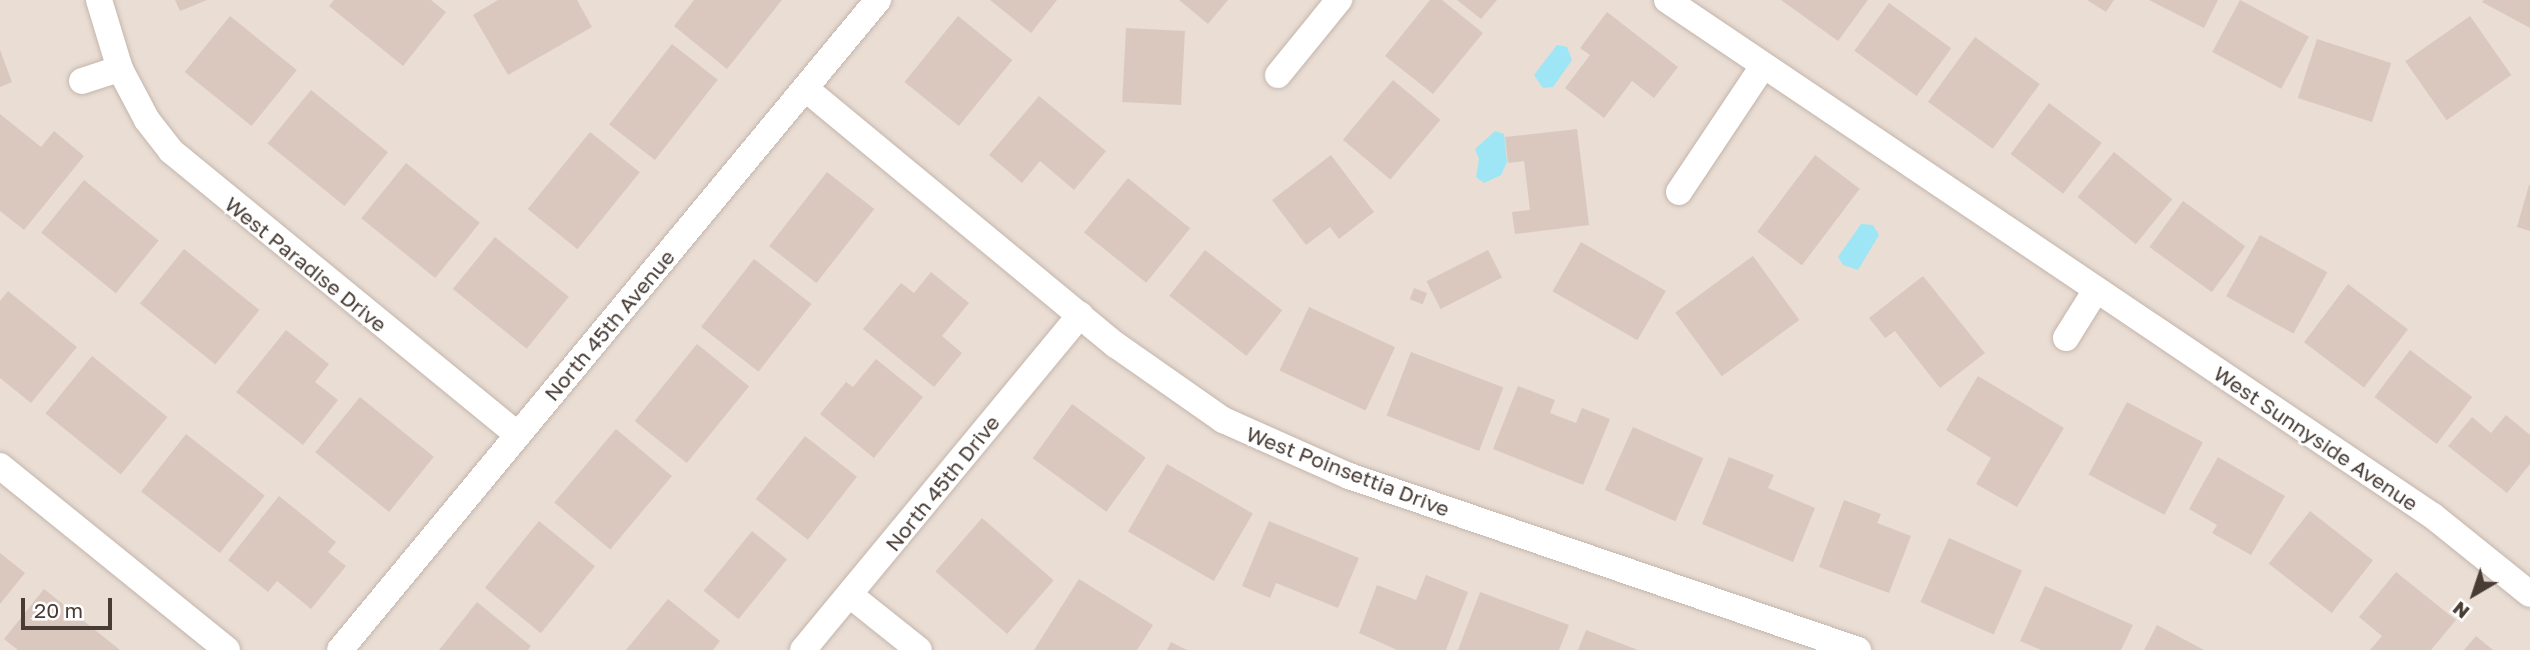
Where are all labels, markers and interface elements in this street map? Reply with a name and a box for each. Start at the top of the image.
street label: West Paradise Drive [220,191,392,337]
street label: North 45th Avenue [538,244,680,406]
street label: West Sunnyside Avenue [2209,360,2423,516]
street label: North 45th Drive [880,410,1004,556]
street label: West Poinsettia Drive [1243,421,1453,521]
north arrow [2439,559,2509,629]
scale bar [24,584,116,628]
text: 20 m [34,597,83,623]
text: N [2448,597,2473,624]

